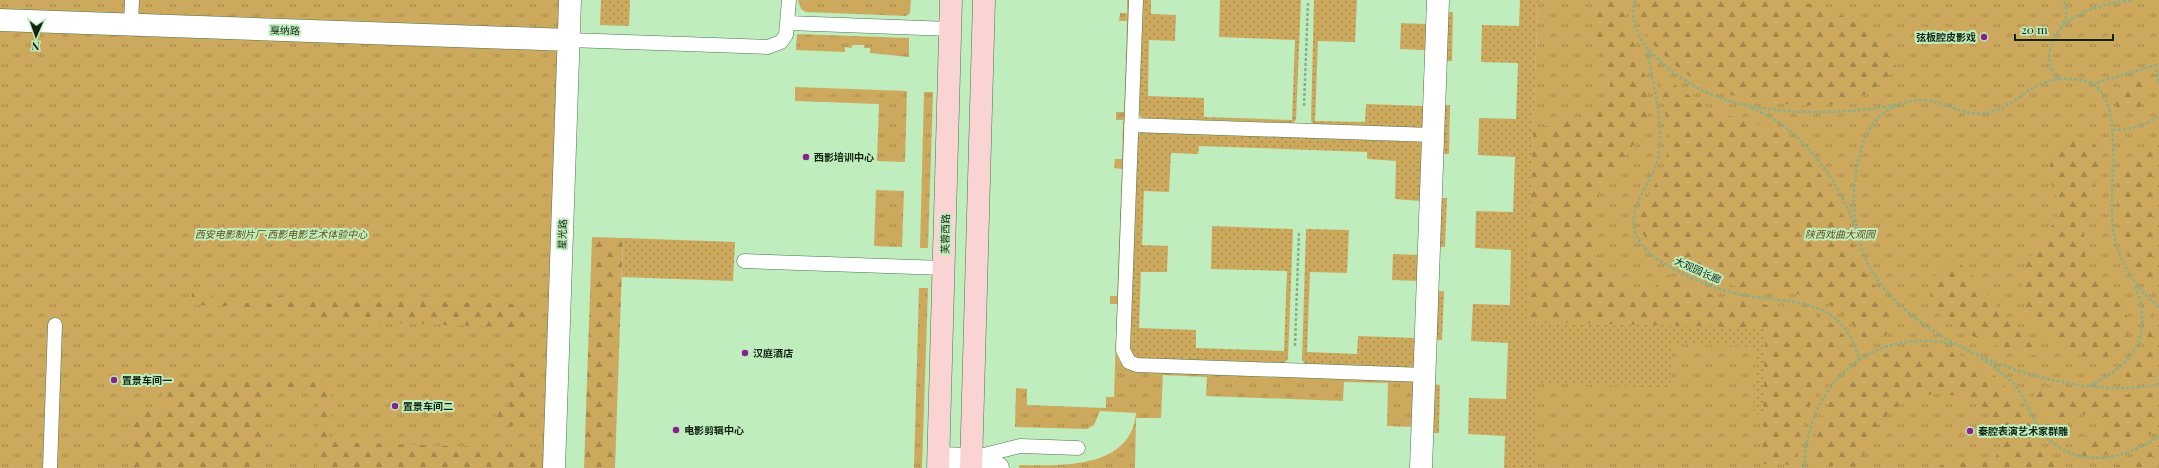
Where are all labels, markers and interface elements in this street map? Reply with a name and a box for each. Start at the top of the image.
north arrow [16,16,56,56]
scale bar [2015,16,2113,42]
text: 20 m [2021,21,2048,37]
street label: 戛纳路 [270,22,300,38]
place label: 弦板腔皮影戏 [1916,30,1976,44]
marker: 弦板腔皮影戏 [1979,32,1989,42]
text: N [31,39,40,54]
place label: 西影培训中心 [814,150,874,164]
marker: 西影培训中心 [801,152,811,162]
street label: 芙蓉西路 [938,214,952,254]
street label: 星光路 [554,219,570,249]
park label: 西安电影制片厂·西影电影艺术体验中心 [195,227,368,241]
park label: 陕西戏曲大观园 [1805,227,1877,241]
street label: 大观园长廊 [1672,253,1724,287]
place label: 汉庭酒店 [753,346,793,360]
marker: 汉庭酒店 [740,348,750,358]
place label: 置景车间一 [122,373,172,387]
marker: 置景车间一 [109,375,119,385]
place label: 置景车间二 [403,399,453,413]
marker: 置景车间二 [390,401,400,411]
place label: 电影剪辑中心 [684,423,744,437]
place label: 秦腔表演艺术家群雕 [1978,424,2068,438]
marker: 电影剪辑中心 [671,425,681,435]
marker: 秦腔表演艺术家群雕 [1965,426,1975,436]

